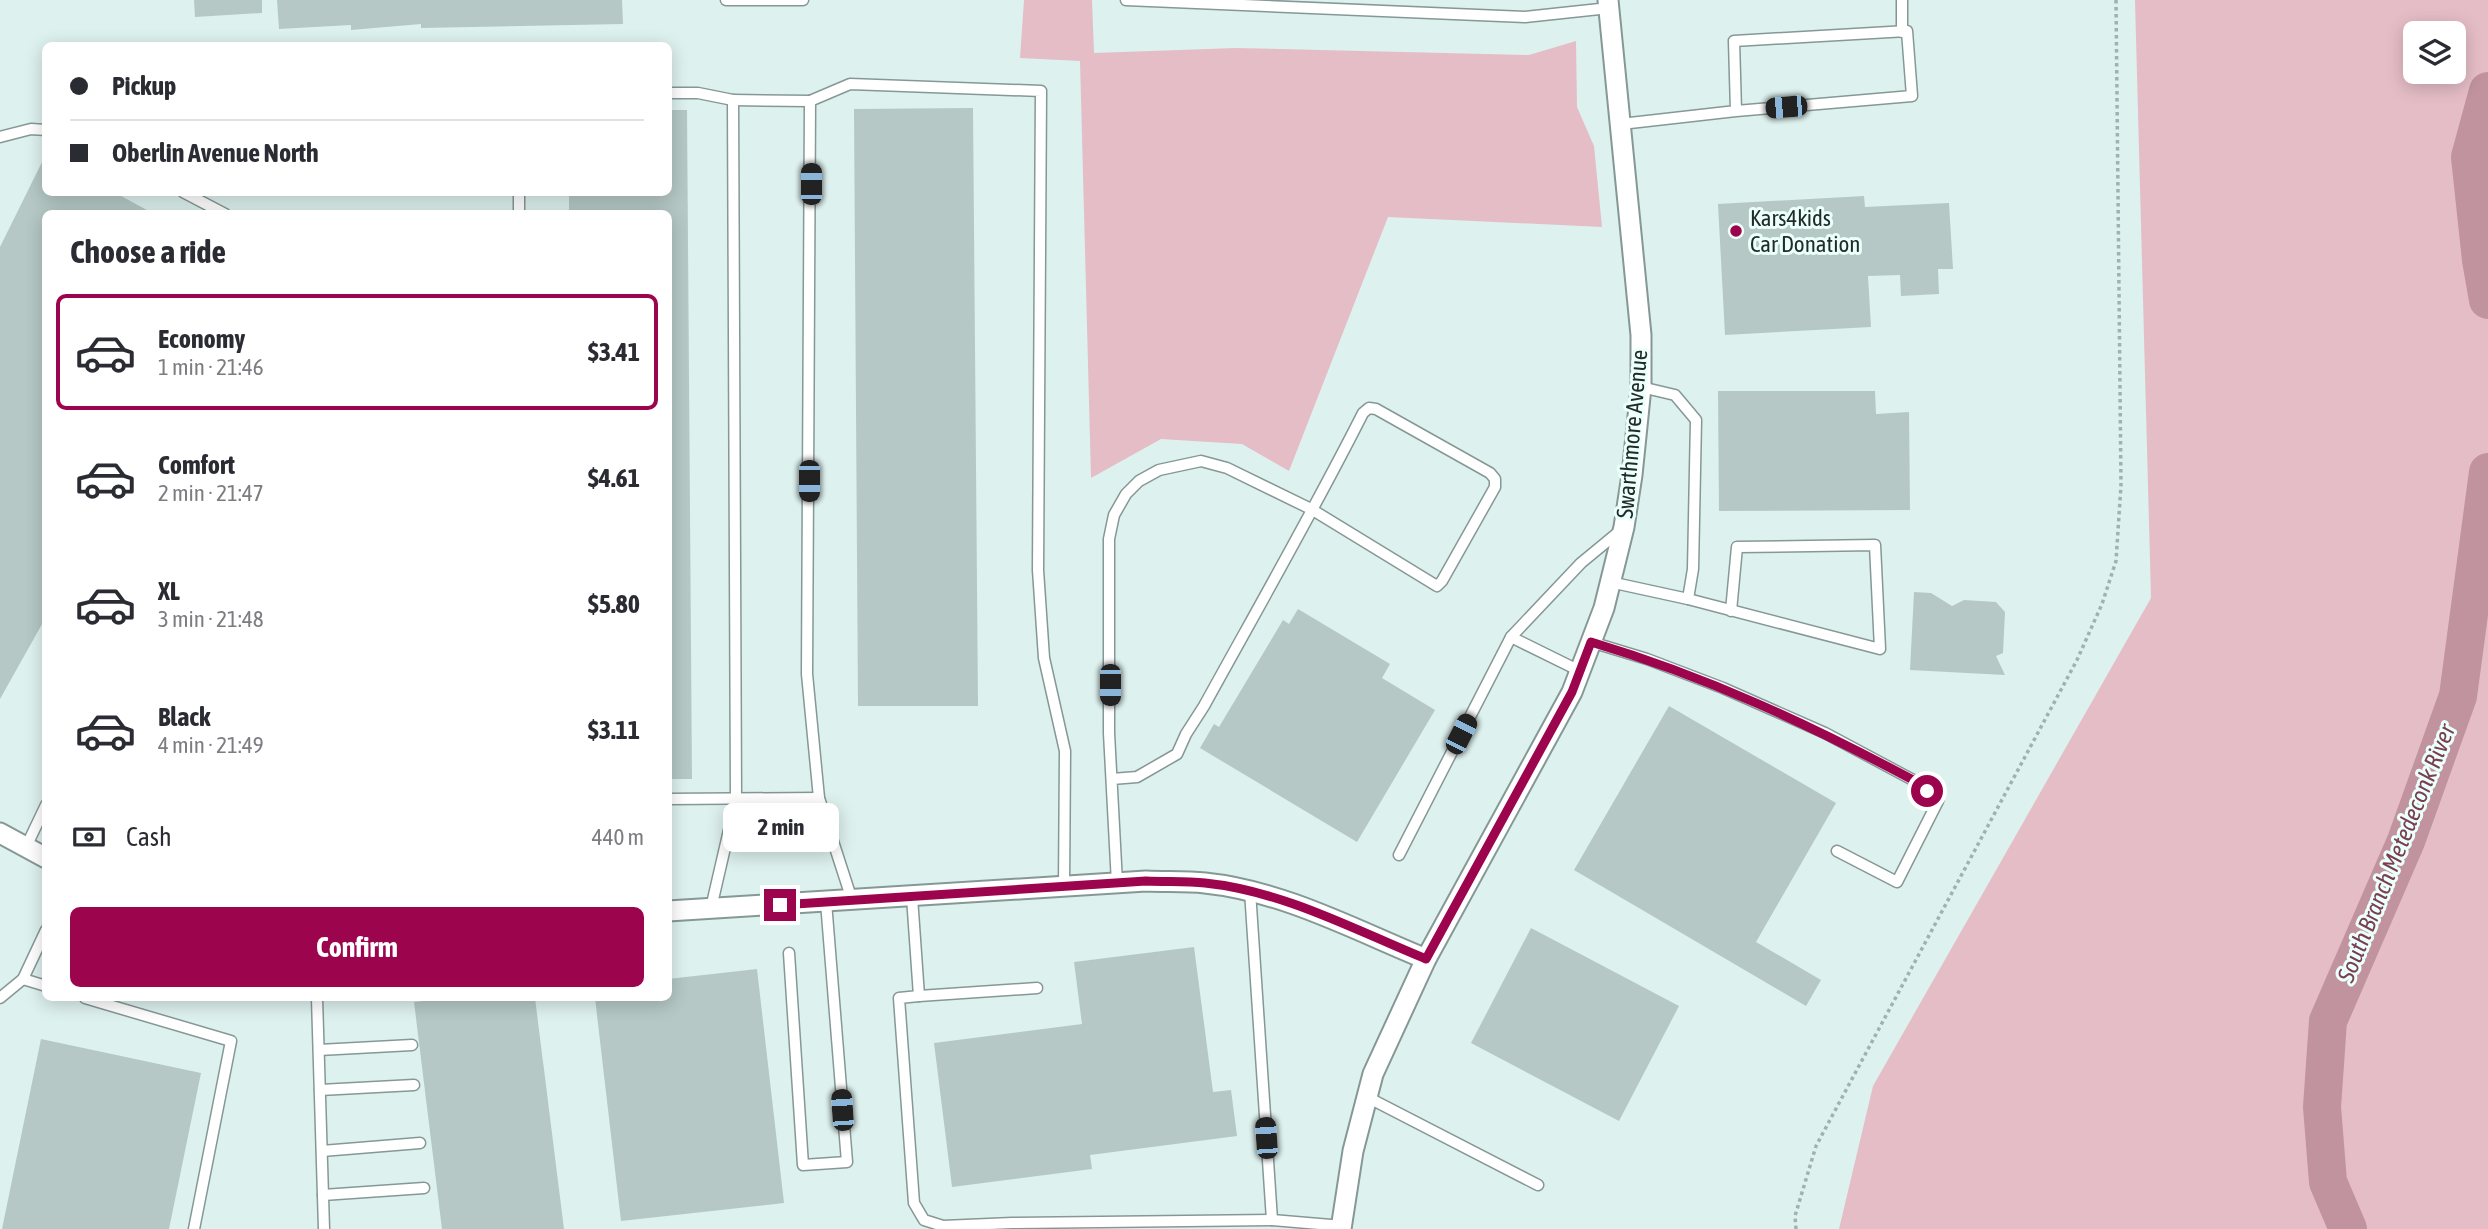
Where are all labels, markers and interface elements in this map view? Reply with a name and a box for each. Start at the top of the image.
map controls [2403,21,2466,84]
button: layers [2403,21,2466,84]
text: Pickup [112,71,176,101]
car [1765,95,1808,119]
text: Oberlin Avenue North [112,138,319,168]
car [801,163,822,205]
place label: Kars4kids Car Donation [1750,205,1860,257]
marker: Kars4kids Car Donation [1728,223,1744,239]
text: Choose a ride [70,233,226,270]
icon: car [74,321,137,384]
text: Economy [158,324,245,354]
text: $3.41 [588,337,640,367]
street label: Swarthmore Avenue [1612,349,1652,519]
text: 1 min · 21:46 [158,354,264,380]
icon: car [74,447,137,510]
text: Comfort [158,450,235,480]
car [799,460,820,502]
text: $4.61 [588,463,640,493]
text: 2 min · 21:47 [158,480,264,506]
icon: car [74,573,137,636]
text: XL [158,576,180,606]
text: $5.80 [588,589,640,619]
text: 3 min · 21:48 [158,606,264,632]
car [1100,664,1121,706]
icon: car [74,699,137,762]
text: Black [158,702,210,732]
car [1443,711,1480,757]
text: $3.11 [588,715,640,745]
water label: South Branch Metedeconk River [2331,719,2461,987]
text: 4 min · 21:49 [158,732,264,758]
route start [1911,775,1943,807]
callout: 2 min [722,804,838,852]
text: 2 min [758,814,804,840]
icon: cash [70,818,108,856]
text: Cash [126,822,172,852]
text: 440 m [592,824,644,850]
route end [764,889,796,921]
button: Confirm [70,907,644,987]
car [831,1088,854,1132]
car [1255,1116,1278,1160]

